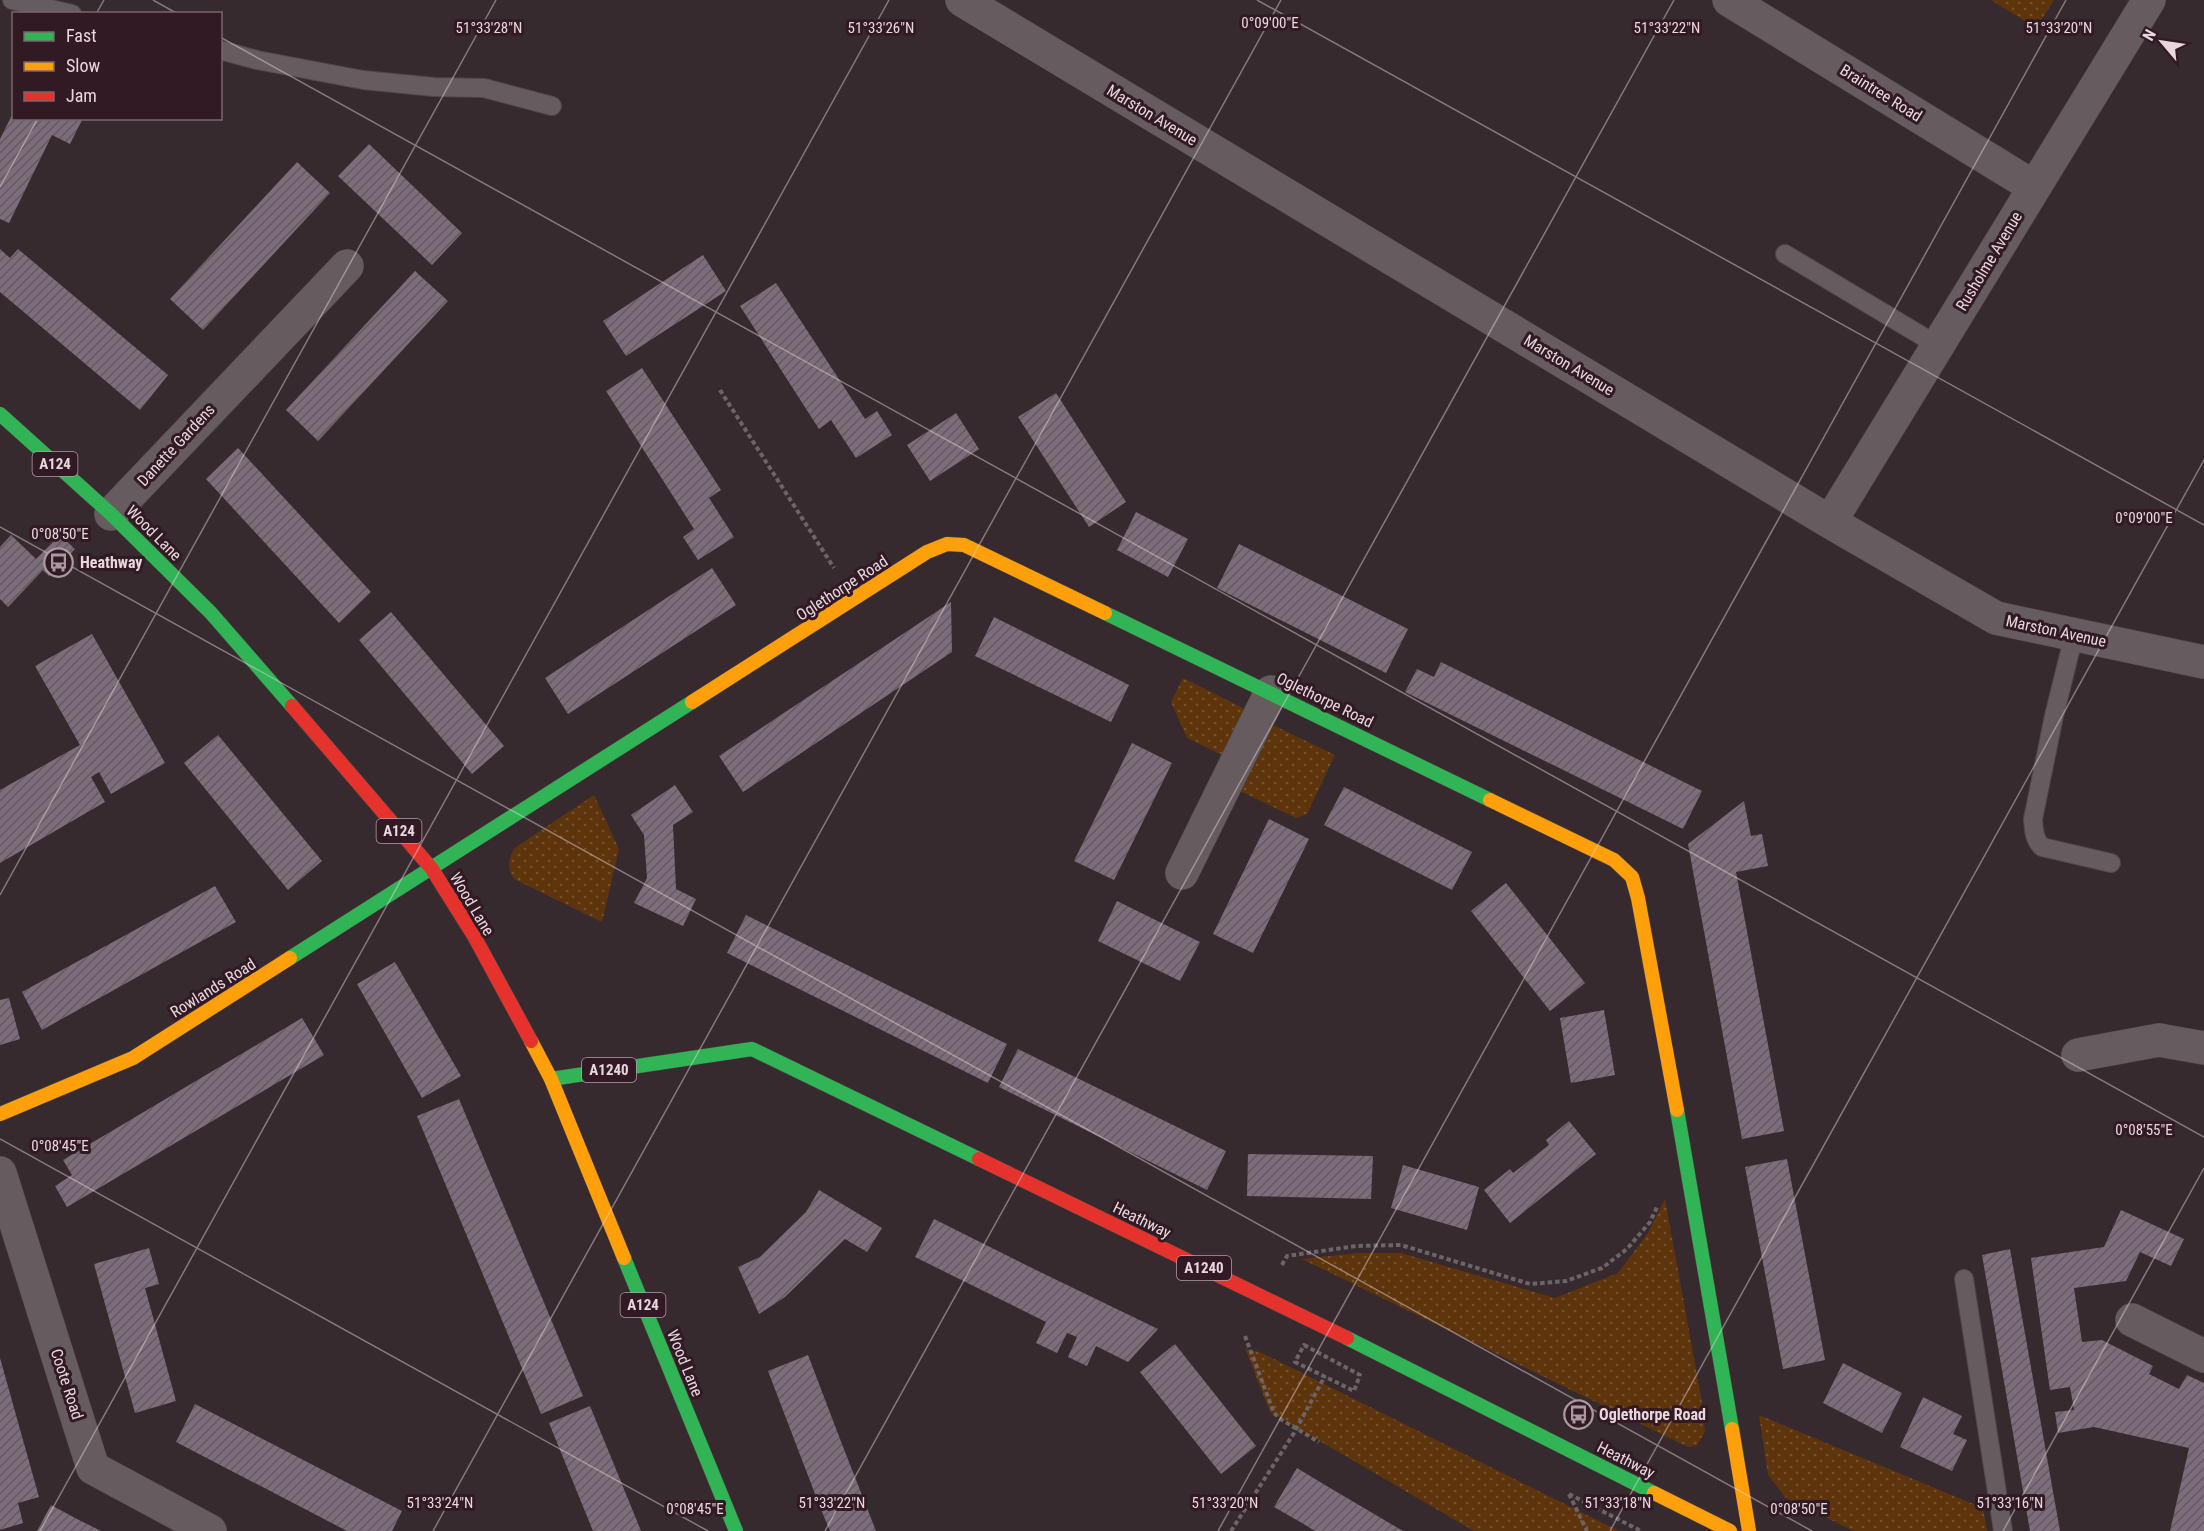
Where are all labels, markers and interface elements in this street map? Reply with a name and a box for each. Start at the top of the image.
legend [12,12,222,120]
north arrow [2132,12,2192,72]
text: 0°09'00"E [1241,14,1299,32]
text: 51°33'28"N [456,19,522,37]
text: 51°33'26"N [848,19,914,37]
text: 51°33'22"N [1634,19,1700,37]
text: 51°33'20"N [2026,19,2092,37]
text: Fast [66,25,97,46]
text: N [2139,26,2160,44]
text: Slow [66,55,101,76]
street label: Braintree Road [1837,60,1925,126]
street label: Marston Avenue [1103,81,1201,149]
text: Jam [66,85,97,106]
street label: Rusholme Avenue [1952,208,2026,314]
street label: Marston Avenue [1520,331,1618,399]
street label: Danette Gardens [133,400,219,490]
road number: A124 [32,452,78,476]
street label: Wood Lane [122,501,186,565]
text: 0°09'00"E [2115,509,2173,527]
text: 0°08'50"E [31,525,89,543]
bus stop icon: Heathway [43,546,75,578]
street label: Oglethorpe Road [793,551,891,625]
place label: Heathway [80,553,142,572]
street label: Marston Avenue [2004,611,2108,651]
street label: Oglethorpe Road [1274,668,1376,732]
road number: A124 [376,819,422,843]
street label: Wood Lane [446,869,498,939]
street label: Rowlands Road [167,954,259,1022]
road number: A1240 [582,1058,636,1082]
text: 0°08'55"E [2115,1121,2173,1139]
text: 0°08'45"E [31,1137,89,1155]
street label: Heathway [1110,1198,1174,1242]
road number: A1240 [1177,1256,1231,1280]
road number: A124 [620,1293,666,1317]
street label: Wood Lane [663,1327,707,1399]
street label: Coote Road [47,1346,87,1422]
bus stop icon: Oglethorpe Road [1562,1398,1594,1430]
place label: Oglethorpe Road [1599,1405,1706,1424]
street label: Heathway [1594,1437,1658,1483]
text: 51°33'24"N [407,1494,473,1512]
text: 51°33'22"N [799,1494,865,1512]
text: 51°33'20"N [1192,1494,1258,1512]
text: 51°33'18"N [1585,1494,1651,1512]
text: 51°33'16"N [1977,1494,2043,1512]
text: 0°08'45"E [666,1500,724,1518]
text: 0°08'50"E [1770,1500,1828,1518]

